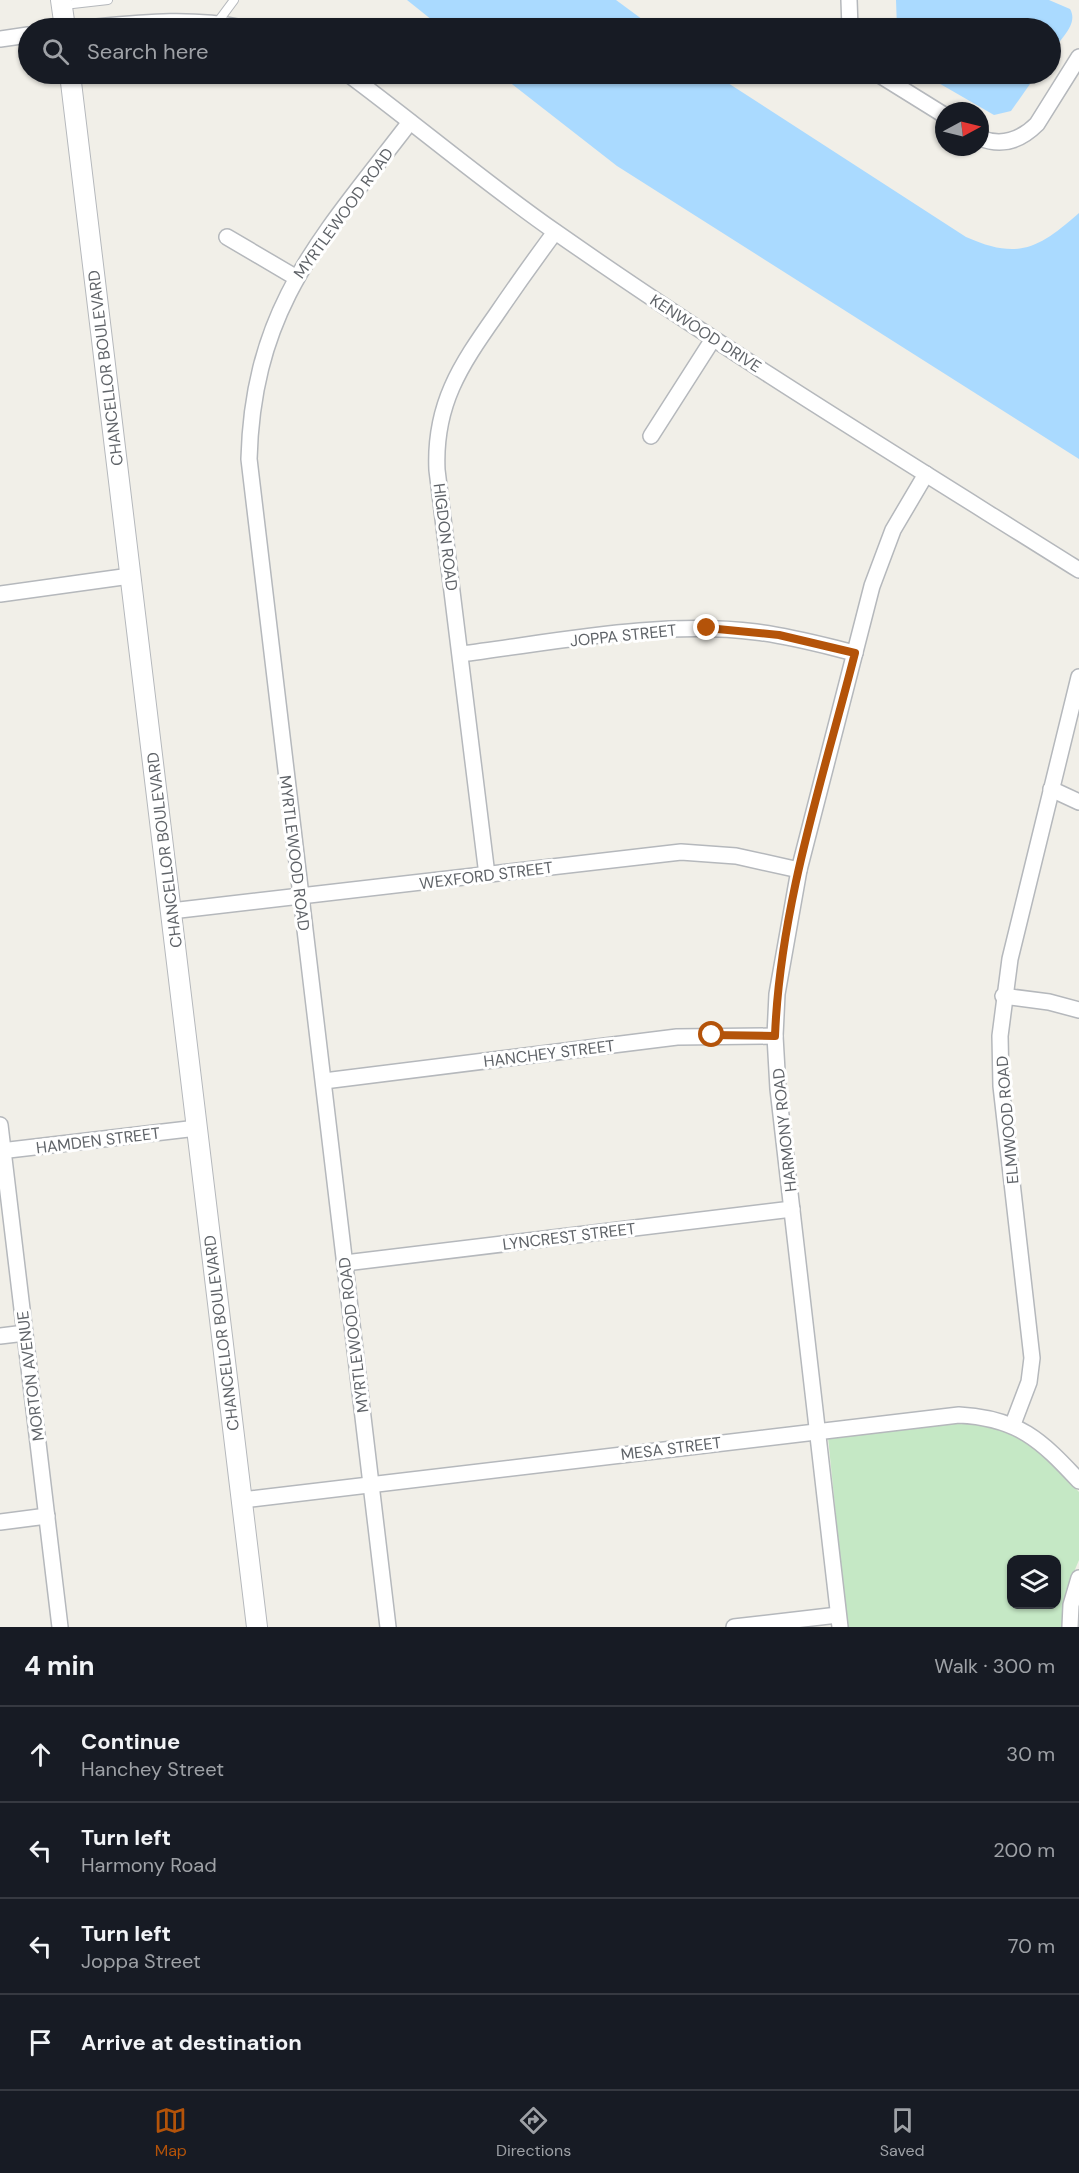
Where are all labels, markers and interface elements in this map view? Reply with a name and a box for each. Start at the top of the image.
search box [18,18,1061,84]
icon: search [39,35,72,68]
text: Search here [87,37,208,66]
north arrow [935,102,989,156]
street label: MYRTLEWOOD ROAD [289,144,398,283]
street label: CHANCELLOR BOULEVARD [83,269,128,467]
street label: KENWOOD DRIVE [646,290,765,377]
street label: HIGDON ROAD [428,482,463,592]
route end [693,614,719,640]
street label: JOPPA STREET [569,619,677,652]
street label: CHANCELLOR BOULEVARD [142,751,187,949]
street label: MYRTLEWOOD ROAD [275,774,314,932]
street label: WEXFORD STREET [418,857,554,894]
route start [698,1021,724,1047]
street label: HANCHEY STREET [482,1035,616,1072]
street label: ELMWOOD ROAD [991,1055,1024,1185]
street label: HARMONY ROAD [768,1067,801,1193]
street label: HAMDEN STREET [35,1122,161,1159]
street label: LYNCREST STREET [501,1218,637,1255]
street label: CHANCELLOR BOULEVARD [199,1234,244,1432]
street label: MYRTLEWOOD ROAD [334,1256,373,1414]
street label: MORTON AVENUE [12,1310,49,1442]
street label: MESA STREET [620,1432,723,1465]
map controls [1007,1555,1061,1609]
button: layers [1007,1555,1061,1609]
text: 4 min [24,1649,95,1683]
text: Walk · 300 m [934,1653,1055,1679]
text: Continue [81,1727,180,1756]
icon: ahead [24,1738,57,1771]
text: 30 m [1006,1741,1055,1767]
text: Hanchey Street [81,1756,224,1782]
text: Turn left [81,1823,171,1852]
icon: left [24,1834,57,1867]
text: 200 m [993,1837,1055,1863]
text: Harmony Road [81,1852,217,1878]
text: Turn left [81,1919,171,1948]
icon: left [24,1930,57,1963]
text: 70 m [1008,1933,1055,1959]
text: Joppa Street [81,1948,201,1974]
icon: arrive [24,2026,57,2059]
text: Arrive at destination [81,2028,302,2057]
tab: Map [154,2104,187,2161]
tab: Directions [496,2104,571,2161]
tab: Saved [880,2104,925,2161]

